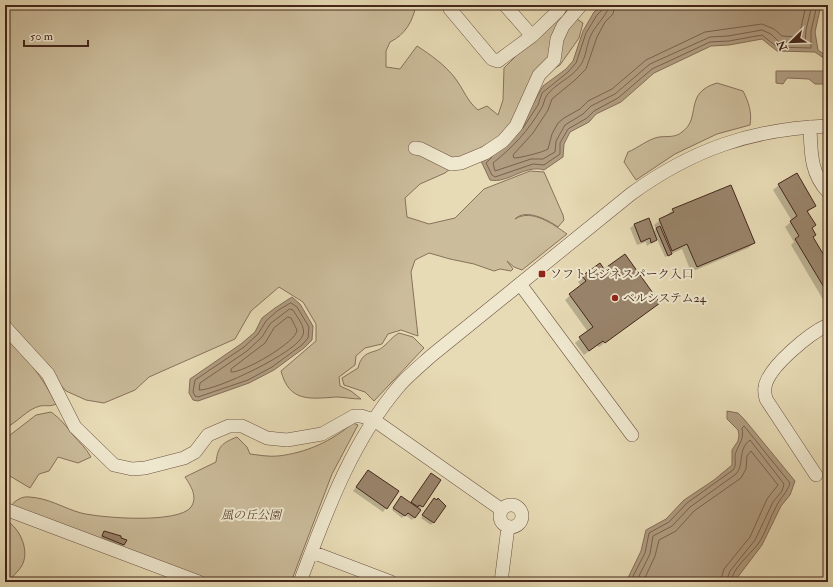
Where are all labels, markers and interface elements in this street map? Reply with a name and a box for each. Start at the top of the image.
scale bar [24,22,88,48]
north arrow [771,22,811,62]
text: 50 m [30,29,54,44]
text: N [774,38,791,54]
place label: ソフトビジネスパーク入口 [550,267,694,282]
marker: ソフトビジネスパーク入口 [537,269,547,279]
place label: ベルシステム24 [623,291,707,306]
marker: ベルシステム24 [610,293,620,303]
park label: 風の丘公園 [221,508,283,523]

